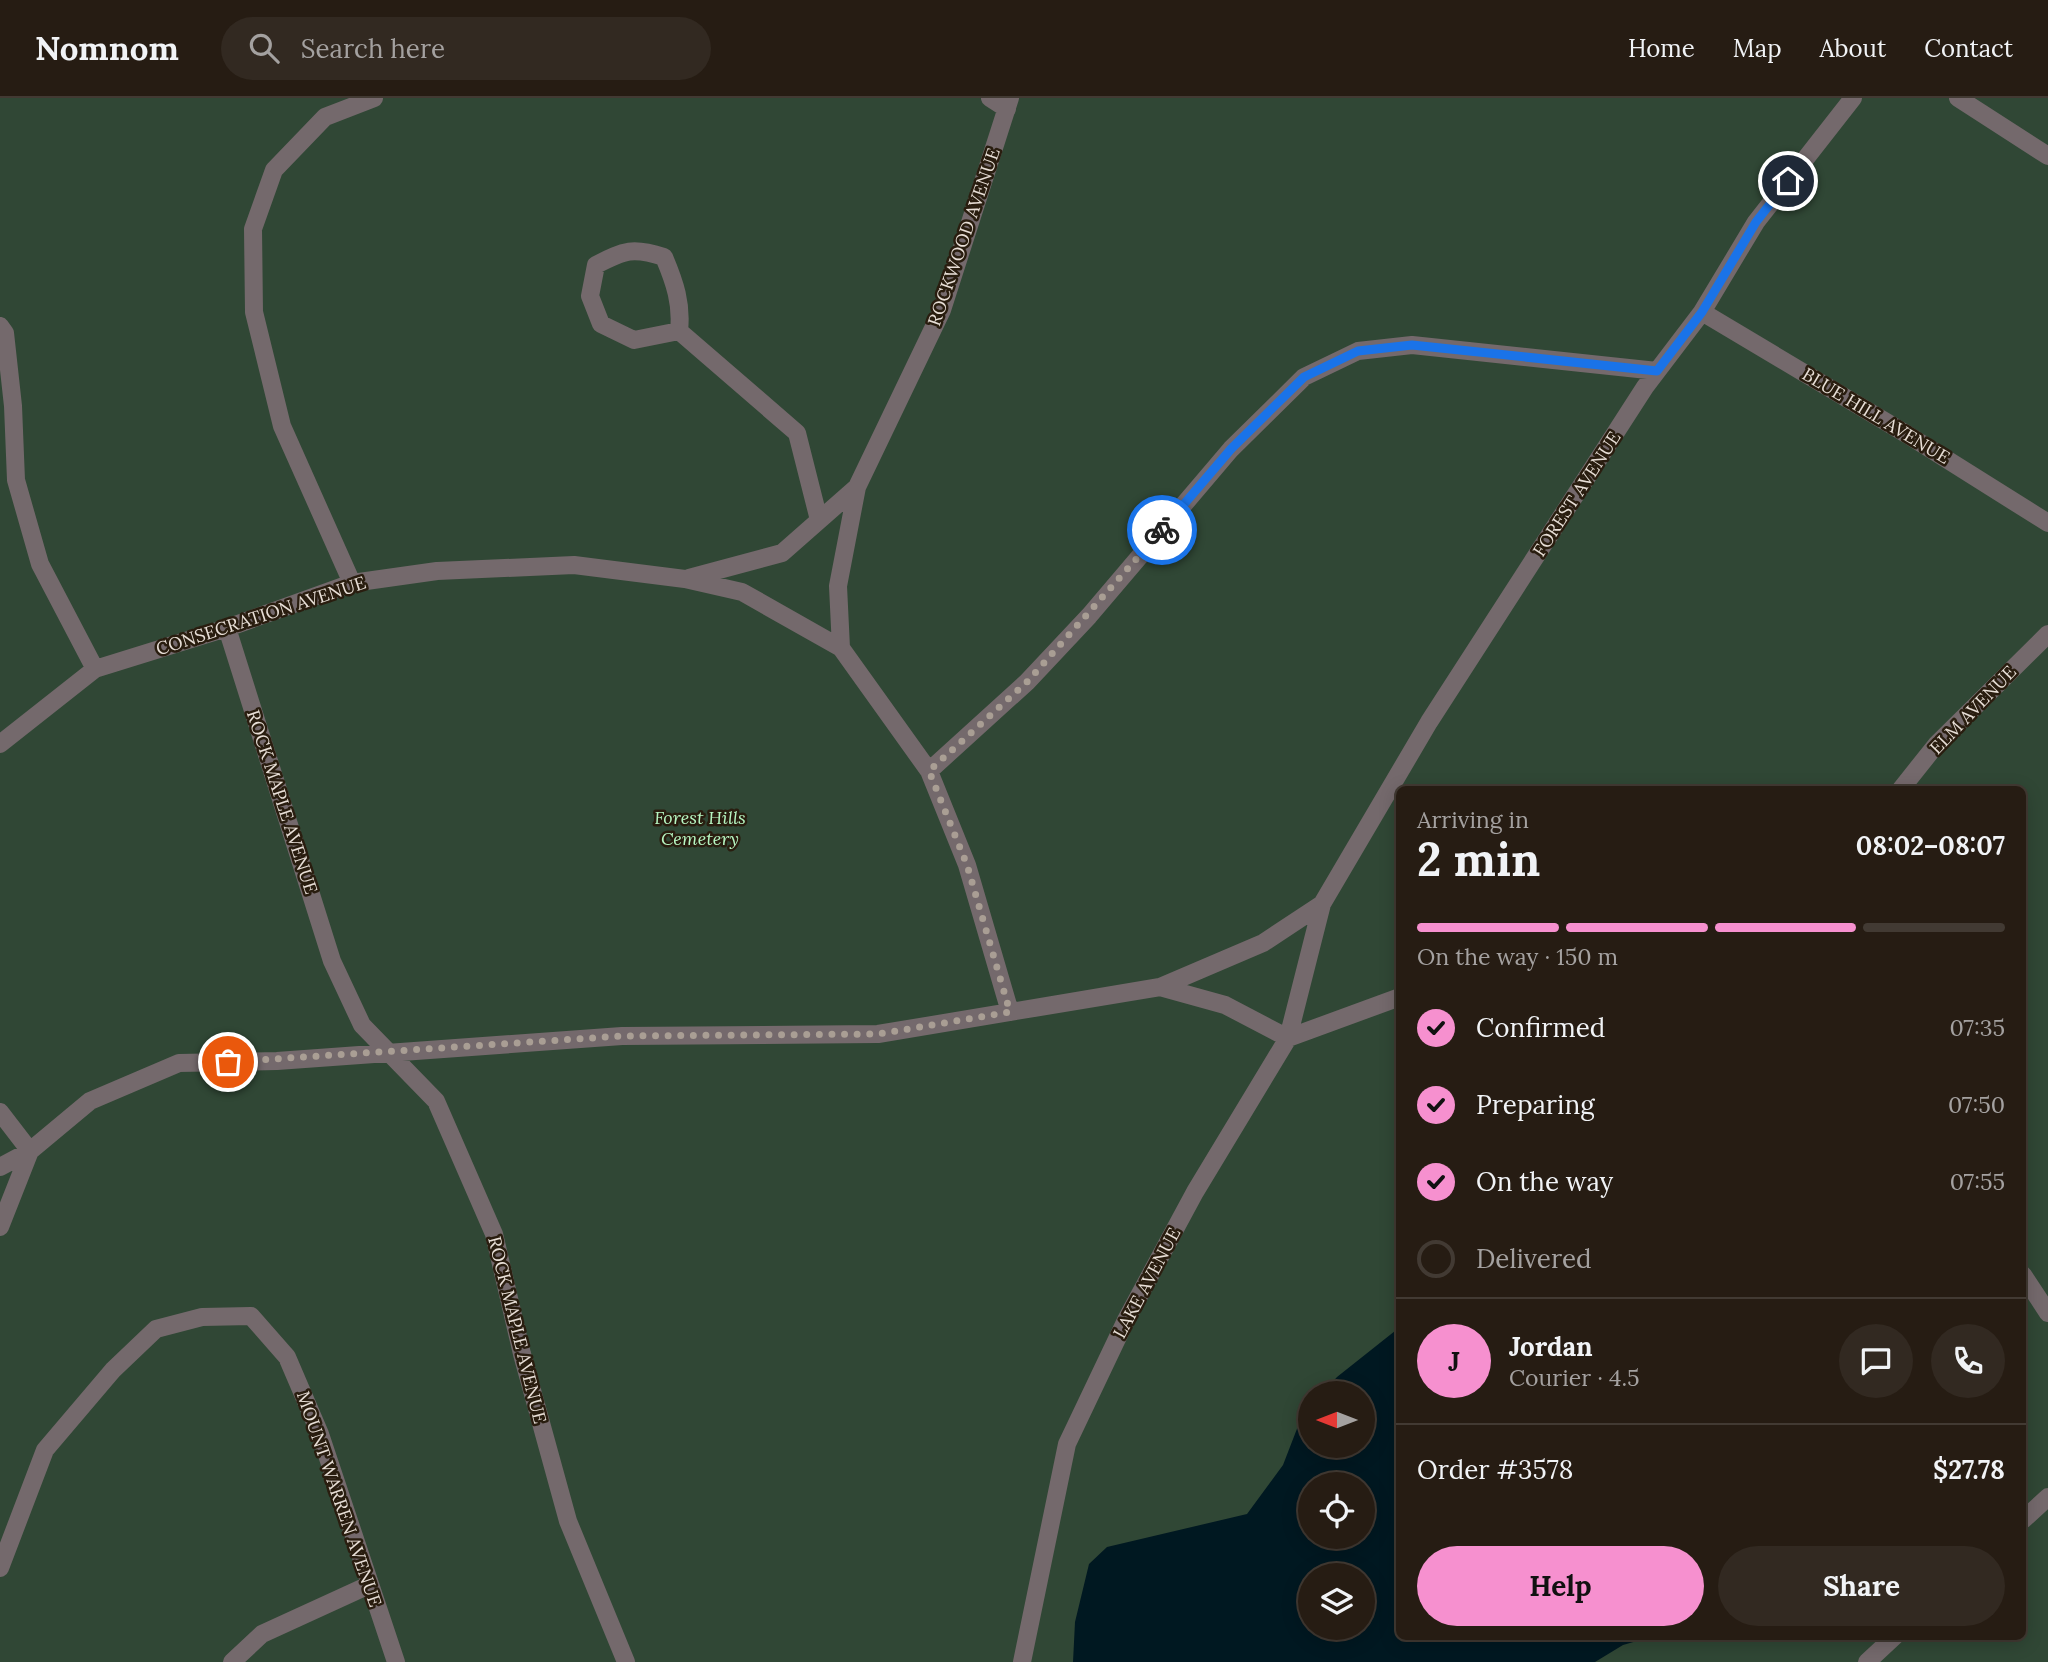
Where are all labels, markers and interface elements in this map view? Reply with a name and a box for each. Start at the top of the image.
search box [221,17,711,80]
text: Nomnom [35,27,179,69]
icon: search [245,29,283,67]
text: Search here [301,32,445,65]
text: Home [1628,33,1695,64]
text: Map [1733,33,1782,64]
text: About [1820,33,1886,64]
text: Contact [1924,33,2013,64]
street label: ROCKWOOD AVENUE [922,145,1005,329]
pin [1758,151,1818,211]
icon: home [1769,162,1807,200]
street label: BLUE HILL AVENUE [1798,362,1954,469]
street label: FOREST AVENUE [1528,427,1626,561]
courier [1127,495,1197,565]
icon: bike [1143,511,1181,549]
street label: CONSECRATION AVENUE [153,571,369,660]
street label: ELM AVENUE [1924,660,2021,759]
street label: ROCK MAPLE AVENUE [242,707,323,897]
text: Arriving in [1417,805,1529,834]
park label: Forest Hills Cemetery [654,806,746,850]
text: 08:02–08:07 [1856,829,2005,862]
text: 2 min [1417,830,1540,889]
text: On the way · 150 m [1417,942,1618,971]
icon: check [1417,1009,1455,1047]
text: Confirmed [1476,1011,1605,1044]
text: 07:35 [1950,1013,2005,1042]
pin [198,1032,258,1092]
icon: bag [209,1043,247,1081]
icon: check [1417,1086,1455,1124]
text: Preparing [1476,1088,1595,1121]
text: 07:50 [1948,1090,2005,1119]
icon: check [1417,1163,1455,1201]
text: On the way [1476,1165,1613,1198]
text: 07:55 [1950,1167,2005,1196]
street label: LAKE AVENUE [1108,1223,1185,1342]
street label: ROCK MAPLE AVENUE [483,1234,552,1426]
text: Delivered [1476,1242,1592,1275]
button: chat [1839,1324,1913,1398]
button: phone [1931,1324,2005,1398]
text: Jordan [1509,1330,1593,1363]
text: J [1448,1345,1460,1378]
text: Courier · 4.5 [1509,1363,1640,1392]
north arrow [1298,1381,1376,1458]
map controls [1298,1381,1375,1640]
street label: MOUNT WARREN AVENUE [292,1388,387,1610]
text: Order #3578 [1417,1453,1573,1486]
text: $27.78 [1933,1453,2005,1486]
button: locate [1298,1472,1375,1549]
button: Help [1417,1546,1704,1626]
button: Share [1718,1546,2005,1626]
button: layers [1298,1563,1375,1640]

